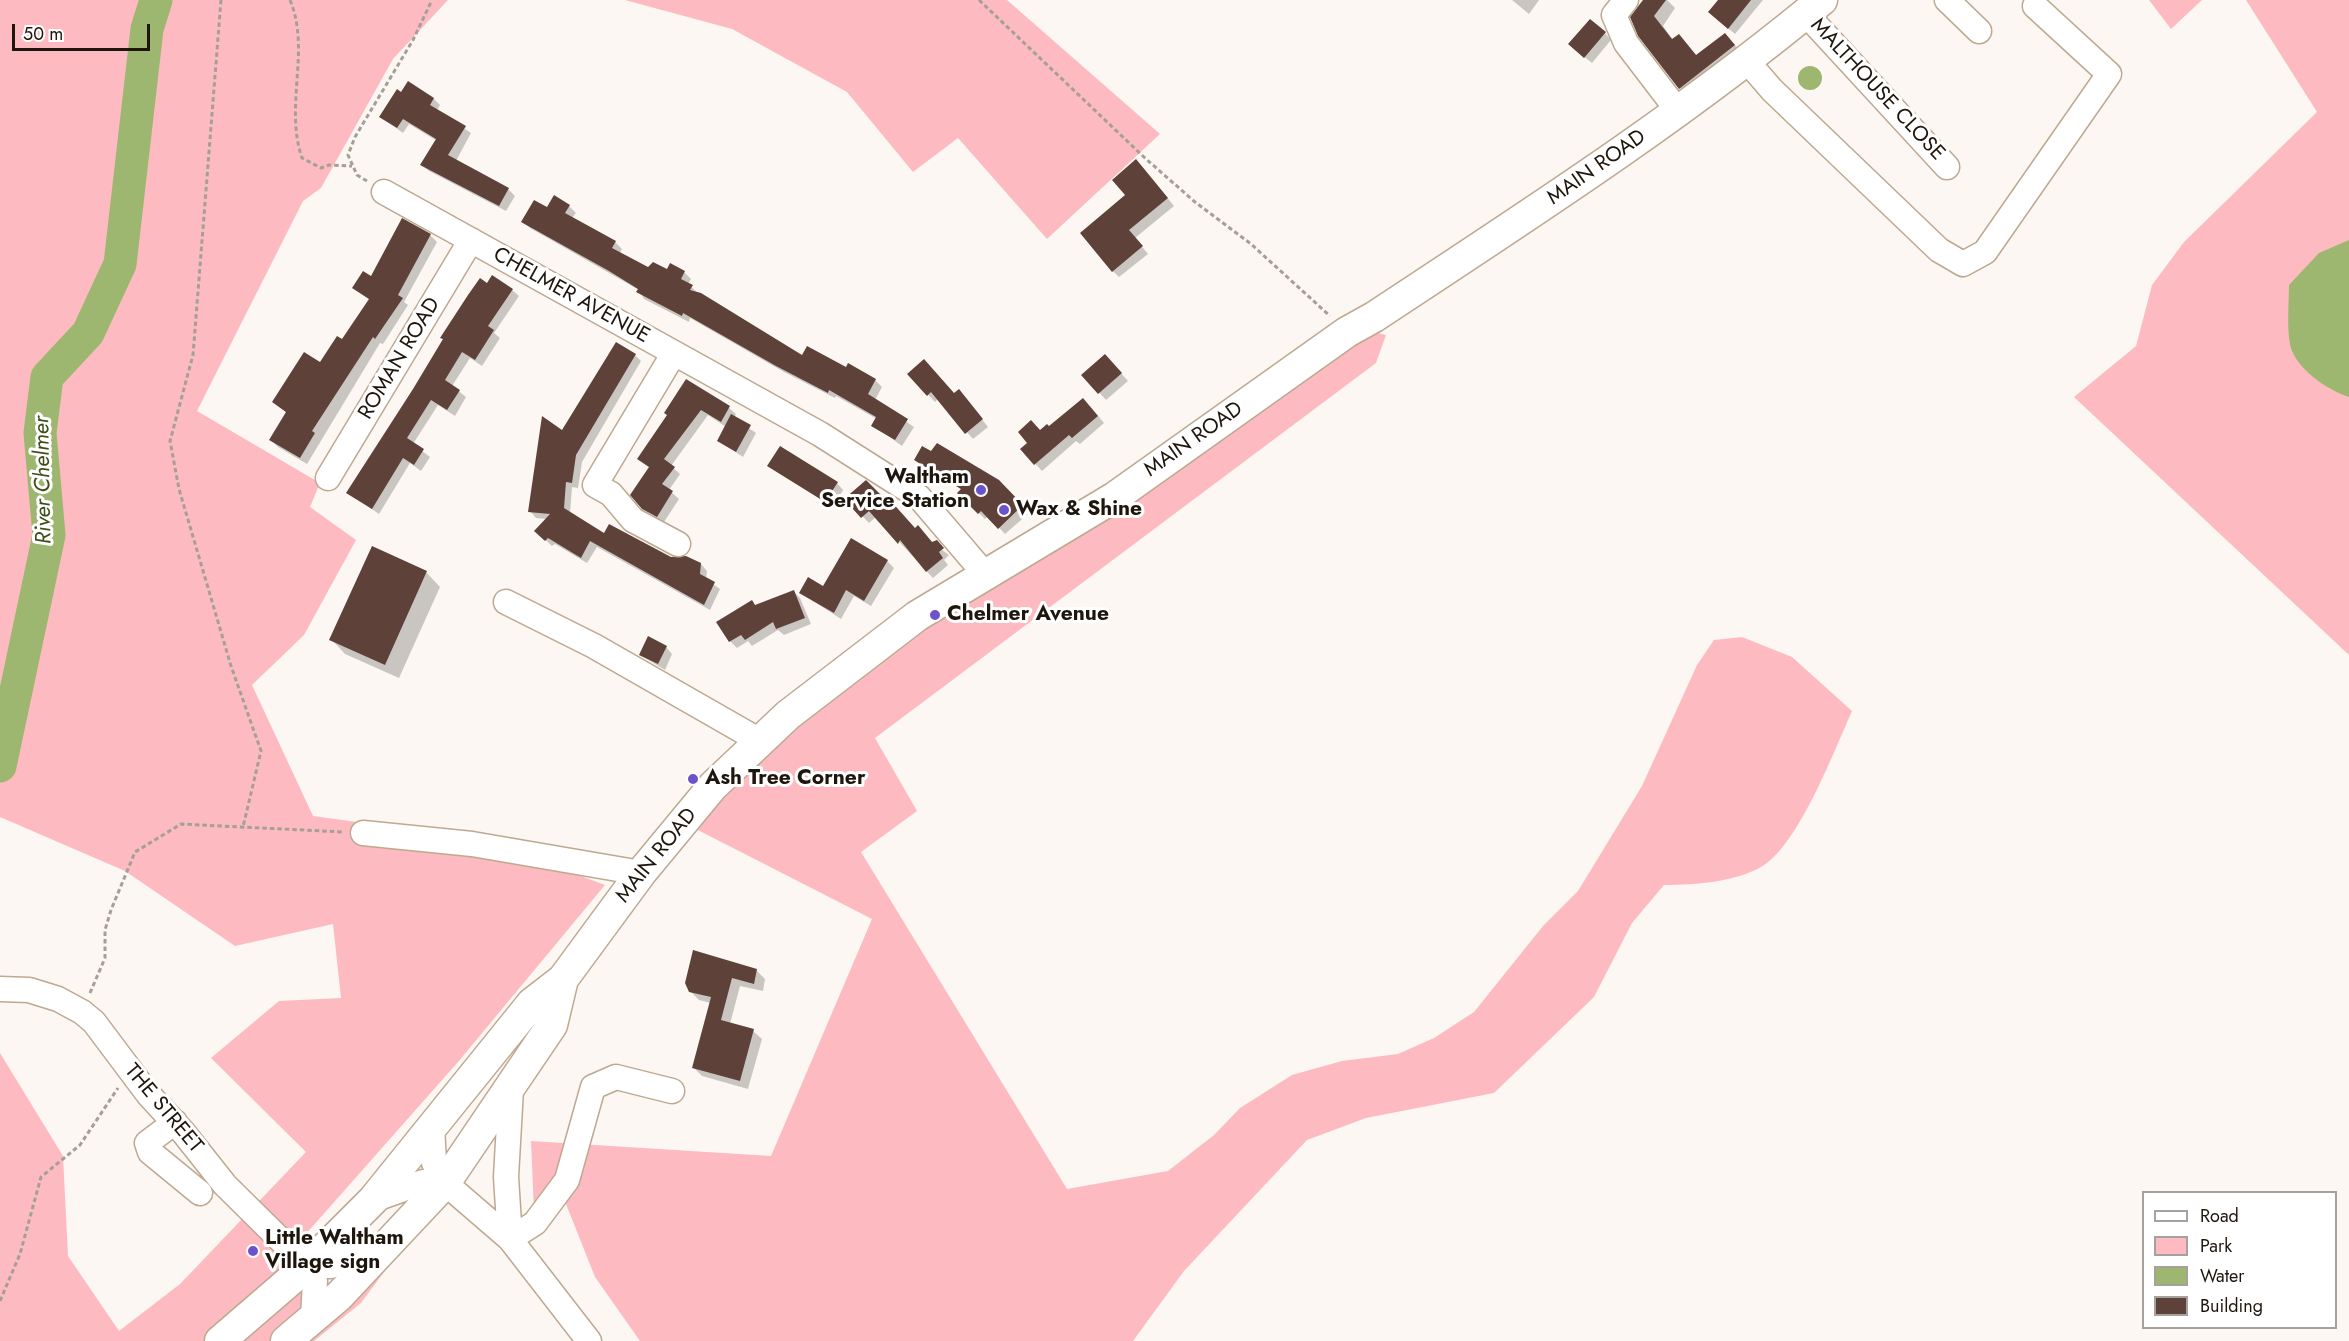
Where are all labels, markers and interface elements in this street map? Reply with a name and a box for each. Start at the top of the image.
scale bar [15,12,153,50]
street label: MALTHOUSE CLOSE [1805,14,1949,166]
text: 50 m [23,21,63,47]
street label: MAIN ROAD [1543,125,1651,211]
street label: CHELMER AVENUE [488,243,654,349]
street label: ROMAN ROAD [354,294,446,424]
street label: MAIN ROAD [1140,397,1248,483]
water label: River Chelmer [30,416,58,544]
place label: Waltham Service Station [821,465,969,515]
marker: Waltham Service Station [974,483,988,497]
place label: Wax & Shine [1016,497,1142,523]
marker: Wax & Shine [997,503,1011,517]
place label: Chelmer Avenue [947,602,1109,628]
marker: Chelmer Avenue [928,608,942,622]
place label: Ash Tree Corner [705,766,866,792]
marker: Ash Tree Corner [686,772,700,786]
street label: MAIN ROAD [611,804,703,908]
street label: THE STREET [118,1059,208,1159]
legend [2142,1191,2337,1329]
text: Road [2200,1203,2239,1229]
place label: Little Waltham Village sign [265,1226,404,1276]
text: Park [2200,1233,2232,1259]
marker: Little Waltham Village sign [246,1244,260,1258]
text: Water [2200,1263,2244,1289]
text: Building [2200,1293,2263,1319]

